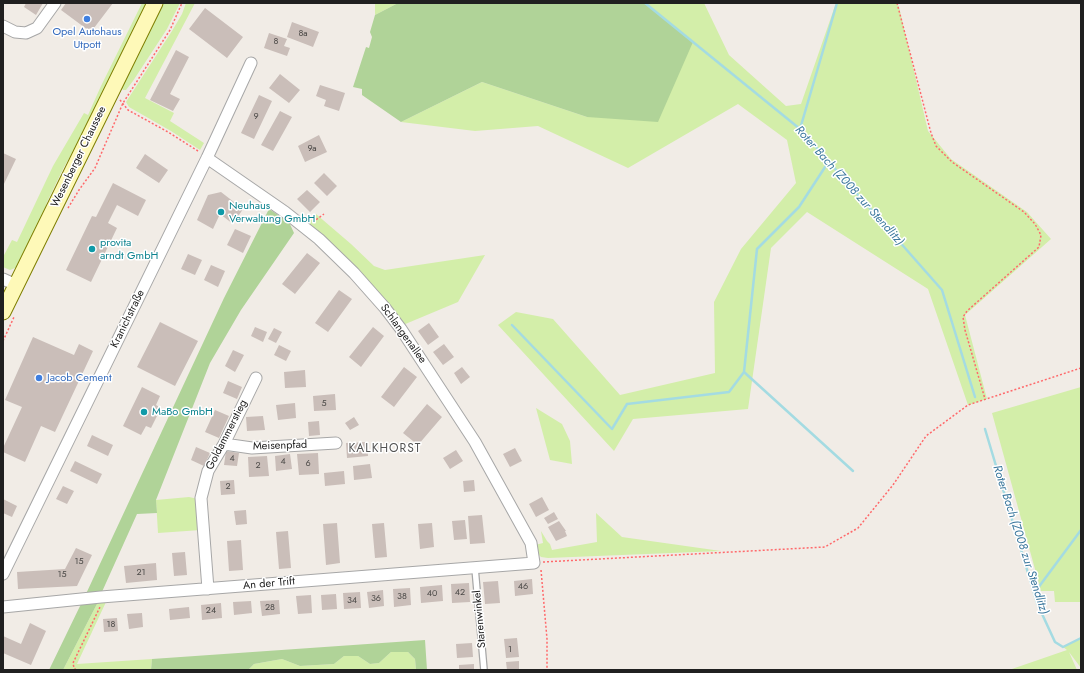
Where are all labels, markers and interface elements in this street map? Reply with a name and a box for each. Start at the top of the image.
marker: Opel Autohaus Utpott [82,14,92,24]
place label: Opel Autohaus Utpott [52,25,122,51]
house number: 8a [298,29,308,39]
house number: 8 [274,37,278,47]
street label: Wesenberger Chaussee [49,104,109,210]
house number: 9 [253,112,259,122]
water label: Roter Bach (Z008 zur Stendlitz) [791,123,907,249]
house number: 9a [307,144,317,154]
place label: Neuhaus Verwaltung GmbH [229,199,315,225]
marker: Neuhaus Verwaltung GmbH [216,207,226,217]
place label: provita arndt GmbH [100,236,158,262]
marker: provita arndt GmbH [87,244,97,254]
street label: Kranichstraße [108,288,148,350]
street label: Schlangenallee [377,302,429,366]
place label: Jacob Cement [47,371,112,385]
marker: Jacob Cement [34,373,44,383]
street label: Goldammerstieg [204,398,250,472]
house number: 5 [321,399,327,409]
place label: MaBo GmbH [152,405,213,419]
marker: MaBo GmbH [139,407,149,417]
street label: Meisenpfad [253,438,307,454]
district label: KALKHORST [349,442,421,456]
house number: 4 [229,454,235,464]
house number: 4 [280,457,286,467]
house number: 6 [305,459,311,469]
house number: 2 [255,461,261,471]
water label: Roter Bach (Z008 zur Stendlitz) [989,464,1051,616]
house number: 2 [225,482,231,492]
house number: 15 [74,557,84,567]
house number: 21 [136,568,146,578]
house number: 15 [57,570,67,580]
street label: An der Trift [243,575,295,593]
house number: 46 [518,582,528,592]
house number: 42 [455,588,465,598]
house number: 40 [427,589,437,599]
street label: Starenwinkel [471,590,489,648]
house number: 38 [397,592,407,602]
house number: 36 [371,594,381,604]
house number: 34 [347,596,357,606]
house number: 28 [265,603,275,613]
house number: 24 [206,606,216,616]
house number: 18 [107,620,115,630]
house number: 1 [508,645,512,655]

